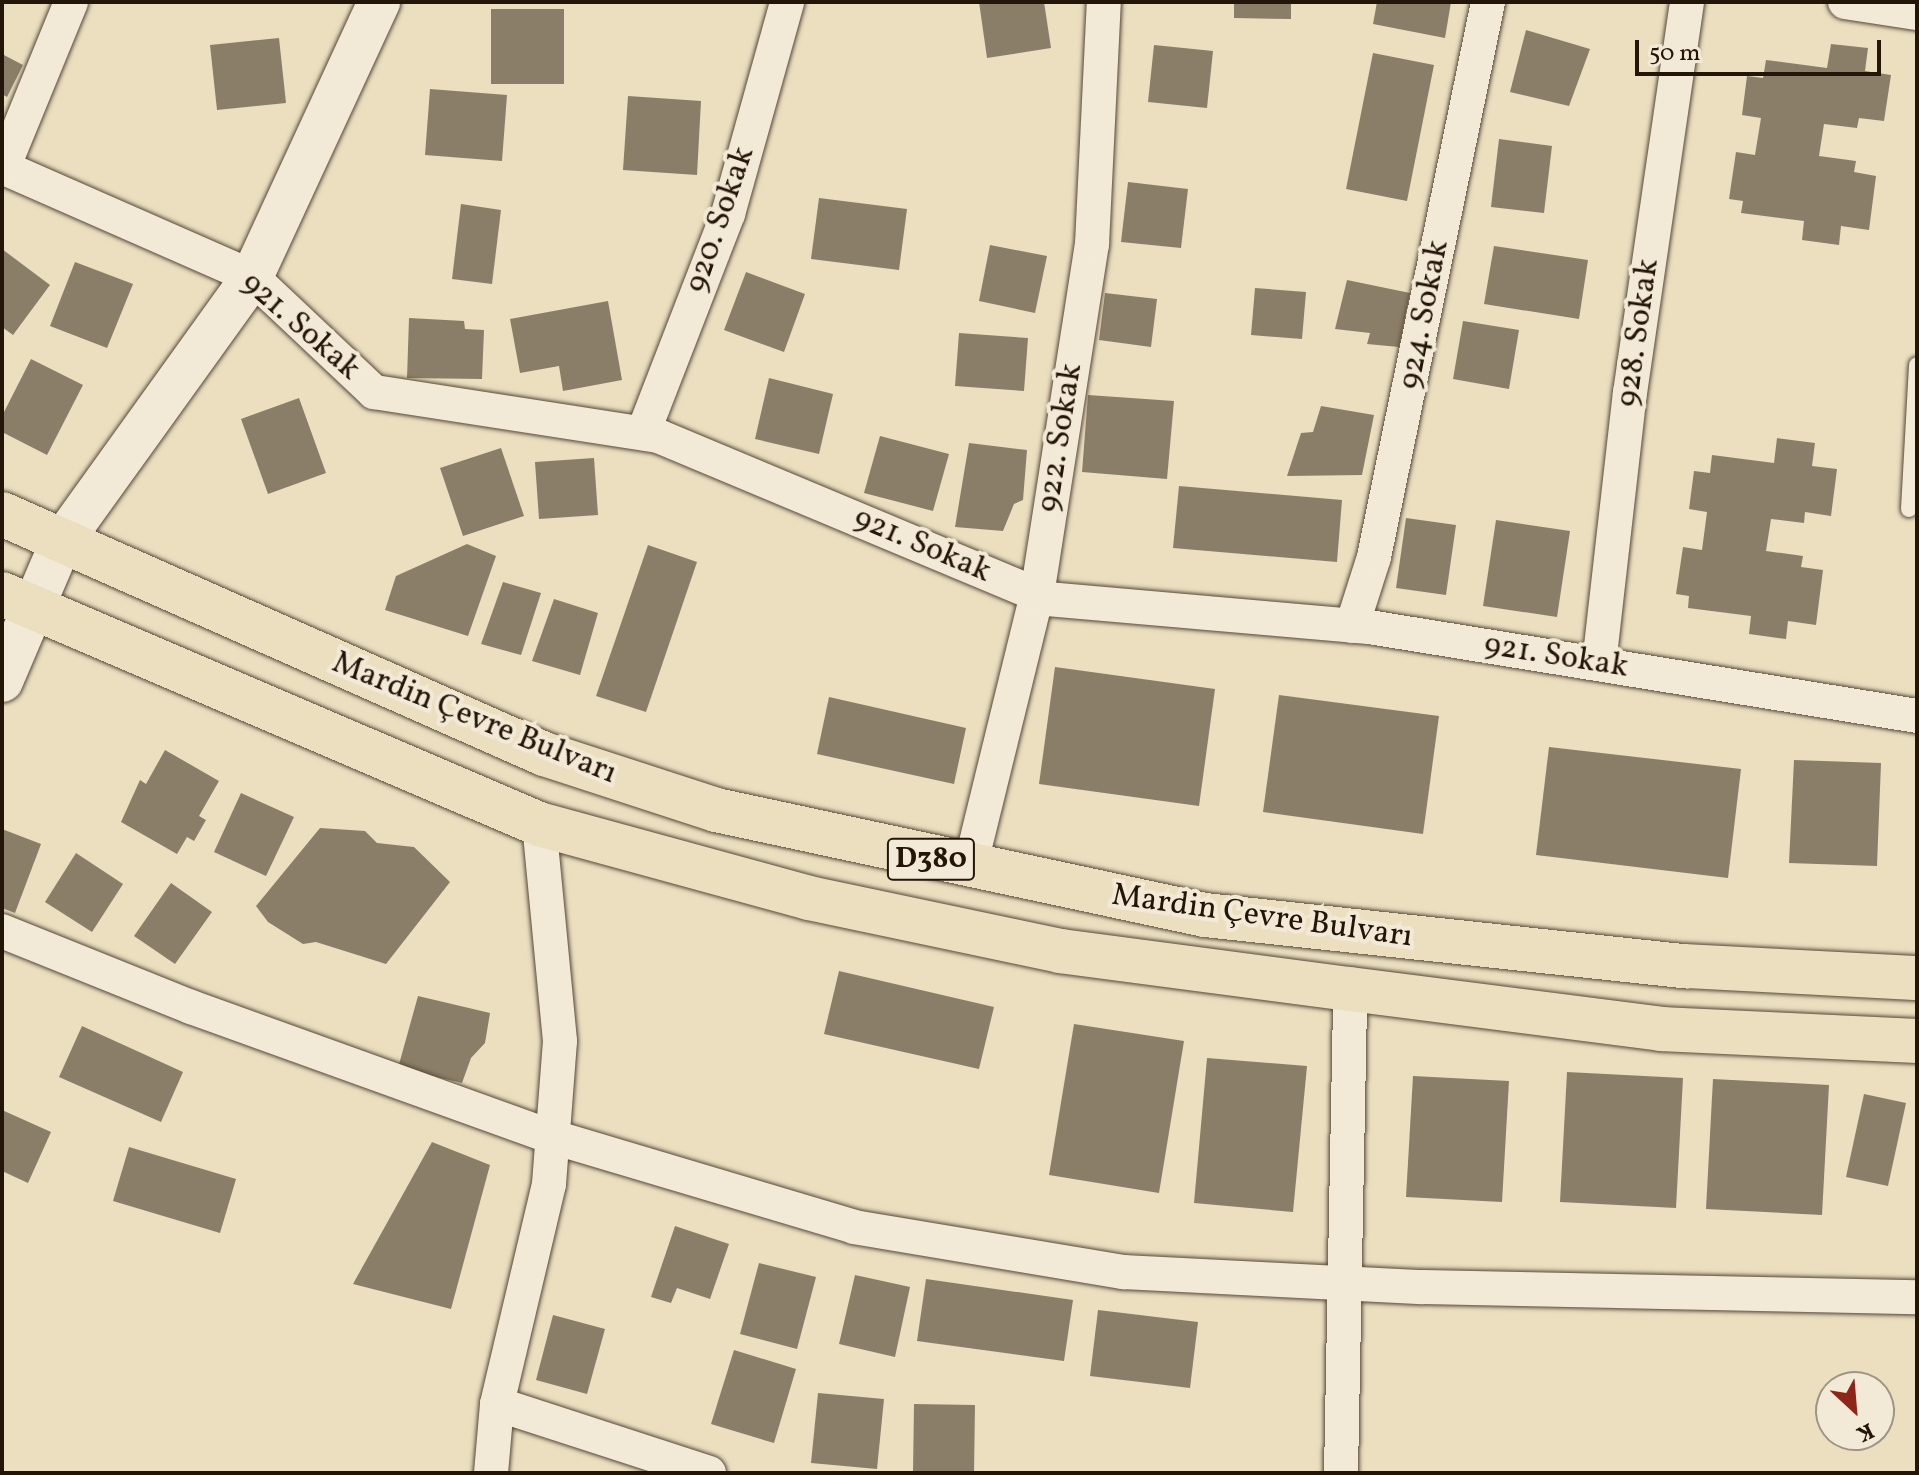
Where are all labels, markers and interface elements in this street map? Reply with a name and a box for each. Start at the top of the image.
scale bar [1639,24,1885,74]
text: 50 m [1649,37,1701,71]
street label: 920. Sokak [678,142,764,298]
street label: 924. Sokak [1392,237,1458,393]
street label: 928. Sokak [1610,256,1668,410]
street label: 921. Sokak [233,265,367,389]
street label: 922. Sokak [1030,361,1092,515]
street label: 921. Sokak [848,500,996,592]
street label: 921. Sokak [1481,627,1631,687]
street label: Mardin Çevre Bulvarı [326,644,622,794]
road number: D380 [885,833,977,885]
street label: Mardin Çevre Bulvarı [1109,877,1415,957]
north arrow [1815,1371,1895,1451]
text: K [1851,1414,1879,1449]

